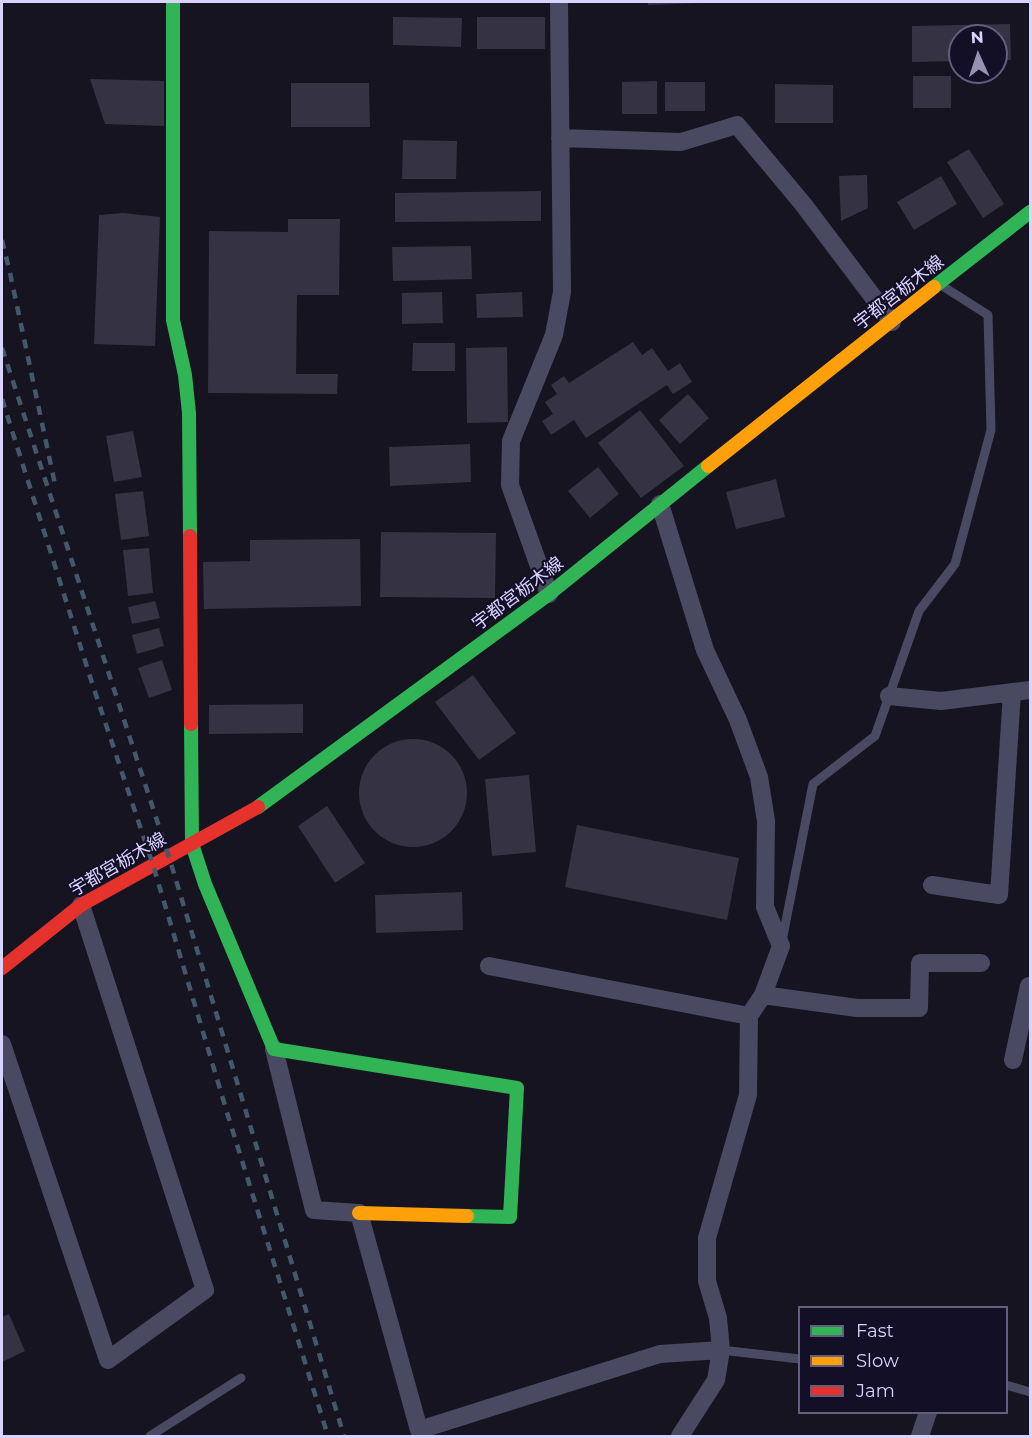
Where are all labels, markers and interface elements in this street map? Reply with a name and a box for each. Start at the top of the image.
north arrow [948,24,1008,84]
text: N [970,28,984,47]
street label: 宇都宮栃木線 [850,251,948,335]
street label: 宇都宮栃木線 [468,553,568,635]
street label: 宇都宮栃木線 [66,829,170,901]
legend [798,1306,1008,1414]
text: Fast [856,1320,894,1342]
text: Slow [856,1350,899,1372]
text: Jam [856,1380,895,1402]

